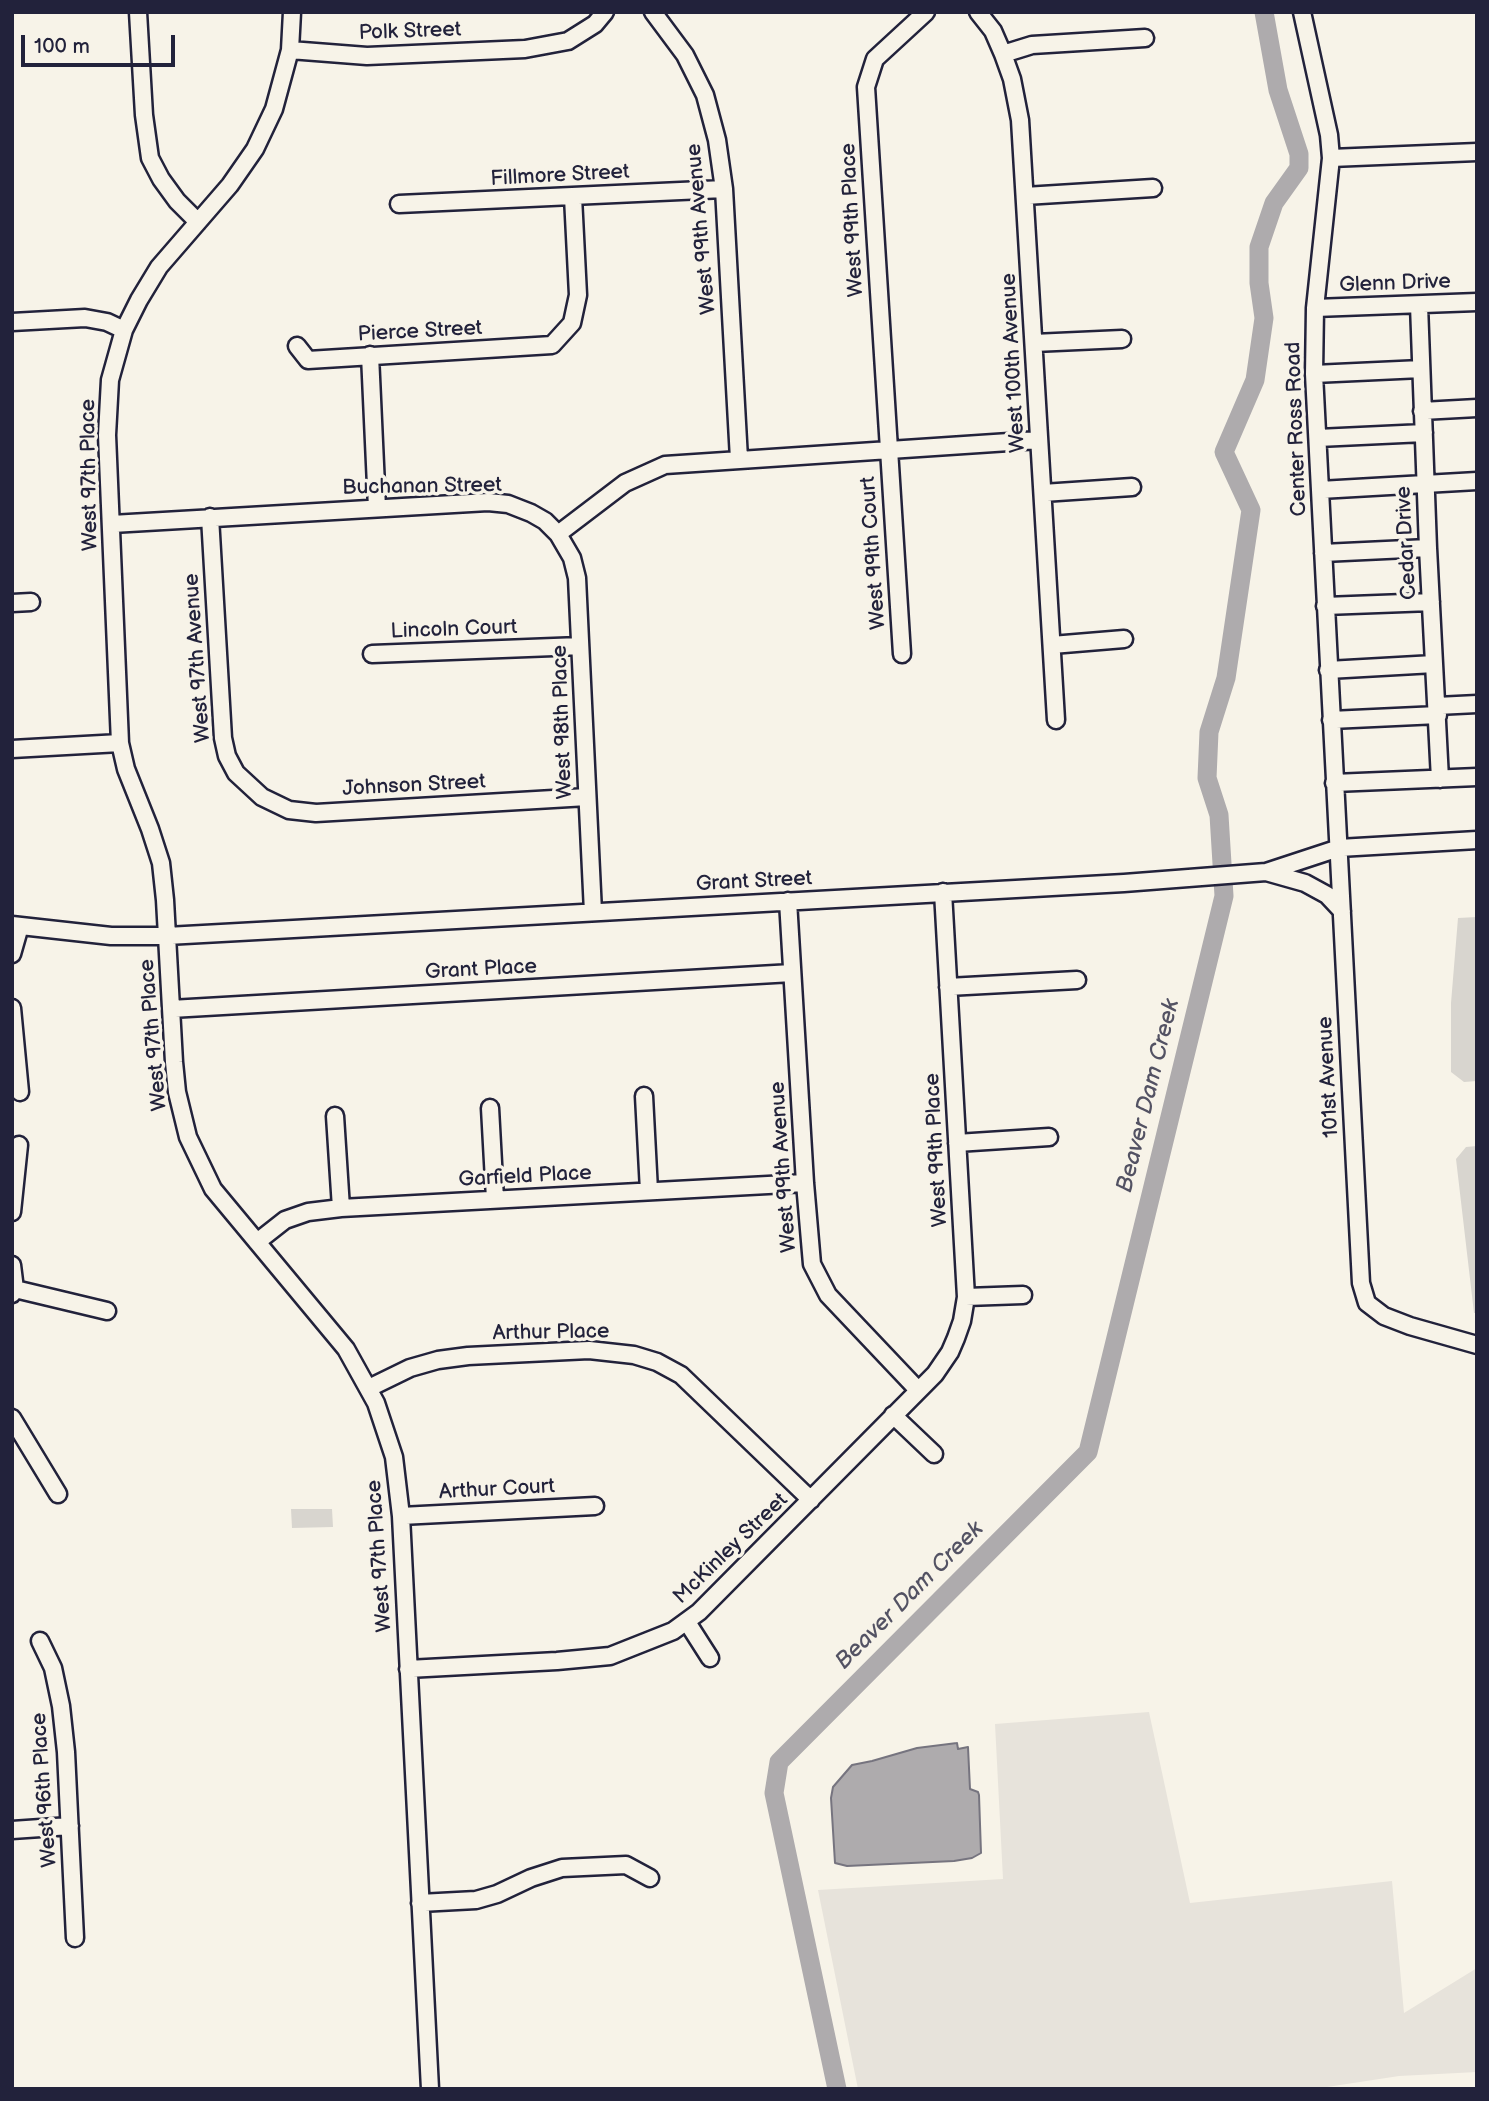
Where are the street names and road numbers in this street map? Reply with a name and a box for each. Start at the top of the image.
street label: Polk Street [358,18,462,46]
street label: West 99th Place [836,142,870,298]
street label: West 99th Avenue [682,143,722,315]
street label: Fillmore Street [490,160,630,192]
street label: Glenn Drive [1339,269,1451,299]
street label: West 100th Avenue [997,272,1031,454]
street label: Pierce Street [357,316,483,348]
street label: Center Ross Road [1281,341,1313,517]
street label: West 97th Place [76,399,104,551]
street label: Buchanan Street [342,473,502,501]
street label: West 99th Court [856,476,892,630]
street label: Cedar Drive [1391,485,1423,601]
street label: West 97th Avenue [180,573,216,743]
street label: Lincoln Court [390,615,518,645]
street label: West 98th Place [548,644,578,800]
street label: Johnson Street [342,770,486,802]
street label: Grant Street [695,866,813,898]
street label: Grant Place [424,954,538,986]
street label: West 97th Place [135,958,173,1112]
street label: 101st Avenue [1313,1016,1345,1138]
street label: West 99th Place [920,1072,954,1228]
street label: West 99th Avenue [765,1081,803,1253]
street label: Garfield Place [458,1161,592,1193]
street label: Arthur Place [492,1319,610,1347]
street label: Arthur Court [438,1474,556,1506]
street label: West 97th Place [362,1479,398,1633]
street label: McKinley Street [669,1488,793,1610]
street label: West 96th Place [27,1712,63,1868]

